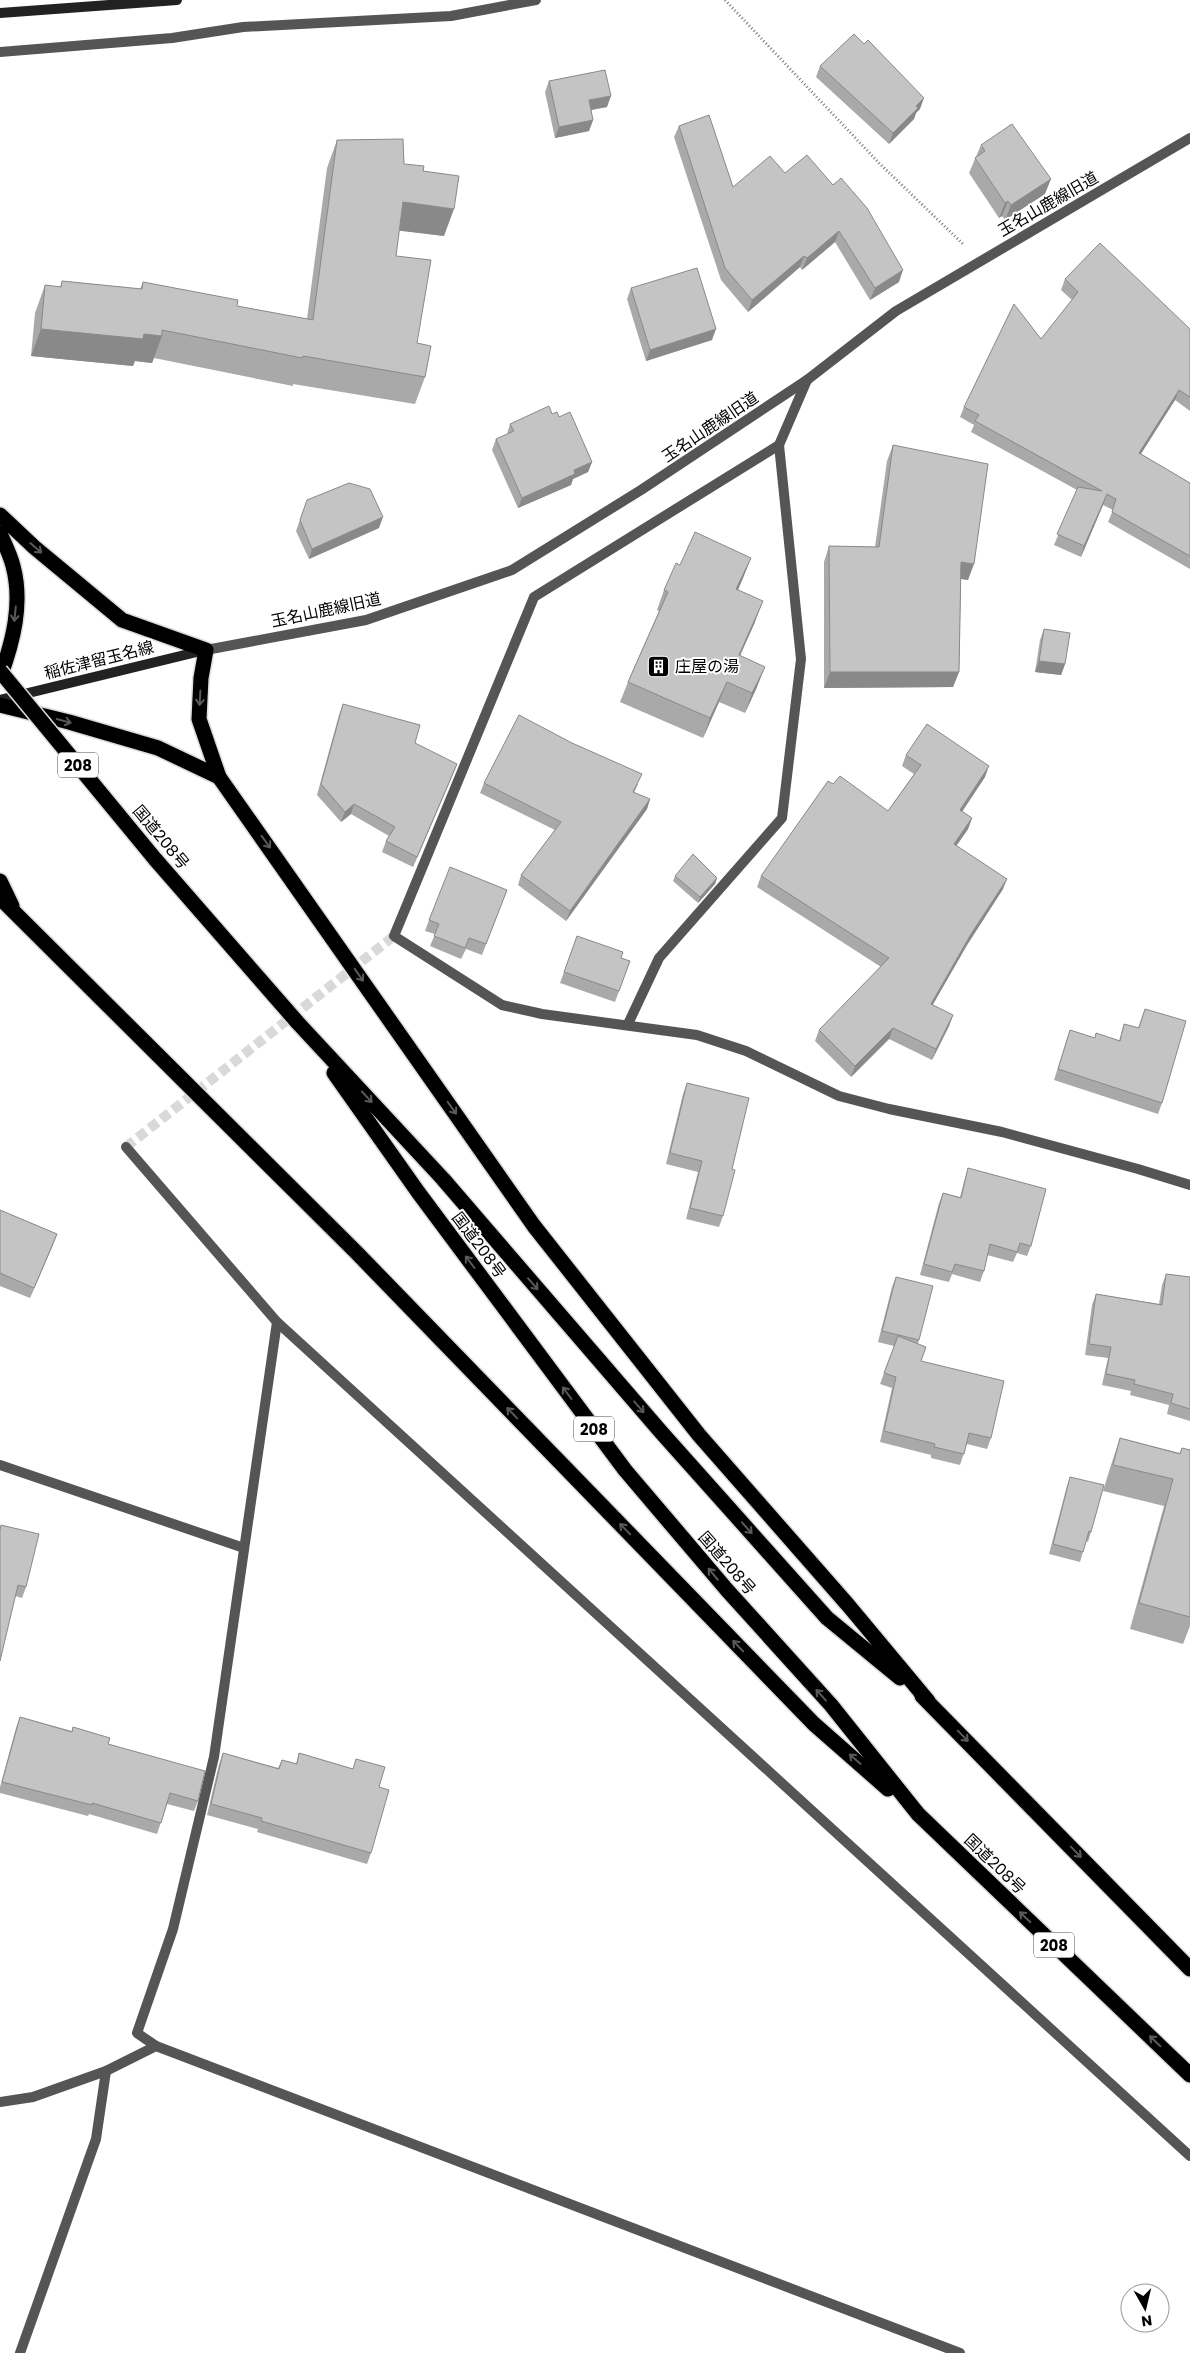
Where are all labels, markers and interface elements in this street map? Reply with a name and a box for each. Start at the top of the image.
street label: 玉名山鹿線旧道 [994,166,1102,242]
street label: 玉名山鹿線旧道 [657,386,763,468]
one-way arrow [29,542,42,554]
street label: 玉名山鹿線旧道 [269,587,383,633]
one-way arrow [11,605,20,621]
street label: 稲佐津留玉名線 [42,635,156,685]
building icon: 庄屋の湯 [647,654,671,678]
place label: 庄屋の湯 [675,655,739,678]
one-way arrow [195,690,204,706]
one-way arrow [56,716,72,726]
road number: 208 [58,752,98,778]
street label: 国道208号 [127,800,195,874]
one-way arrow [261,835,271,849]
one-way arrow [354,968,364,982]
one-way arrow [361,1091,373,1103]
one-way arrow [447,1101,457,1115]
street label: 国道208号 [447,1207,511,1283]
one-way arrow [465,1255,475,1269]
one-way arrow [527,1277,539,1290]
one-way arrow [562,1386,572,1400]
one-way arrow [634,1400,645,1413]
one-way arrow [506,1406,518,1419]
road number: 208 [574,1416,614,1442]
one-way arrow [741,1522,753,1535]
one-way arrow [619,1523,631,1536]
street label: 国道208号 [693,1526,761,1600]
one-way arrow [707,1567,718,1580]
one-way arrow [732,1640,744,1652]
one-way arrow [815,1688,827,1701]
one-way arrow [956,1730,969,1742]
one-way arrow [848,1754,861,1765]
street label: 国道208号 [959,1829,1031,1899]
one-way arrow [1070,1846,1082,1859]
one-way arrow [1019,1911,1031,1923]
road number: 208 [1034,1932,1074,1958]
one-way arrow [1149,2035,1161,2048]
north arrow [1120,2283,1170,2333]
text: N [1140,2310,1153,2332]

